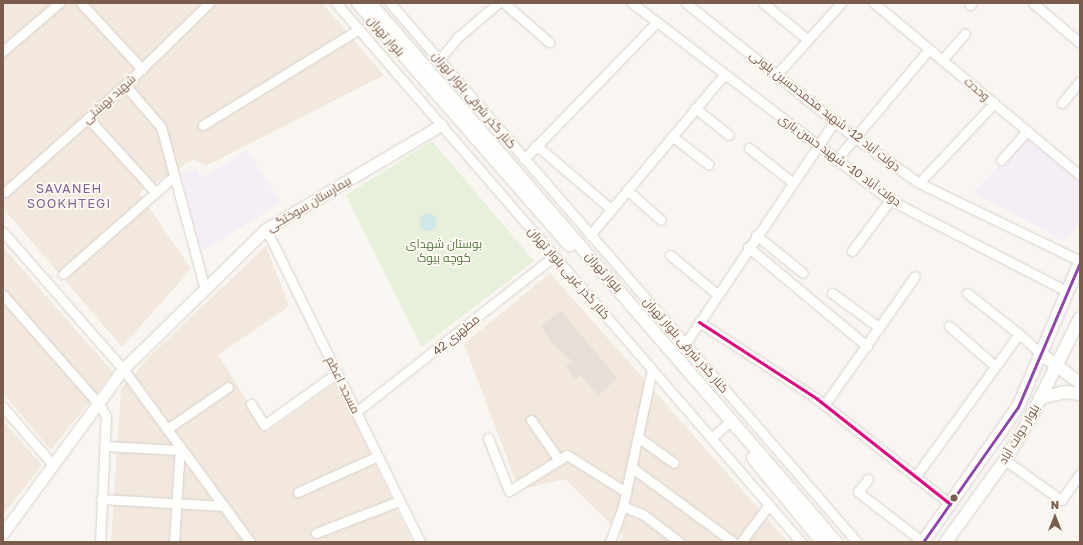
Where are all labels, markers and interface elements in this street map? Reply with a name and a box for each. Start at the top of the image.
street label: بلوار تهران [364,13,408,59]
street label: کنار گذر شرقی بلوار تهران [429,48,519,152]
street label: دولت آباد 12- شهید محمدحسین پلونی [747,48,903,174]
street label: شهید بهشتی [80,71,138,127]
street label: وحدت [961,74,993,104]
street label: دولت آباد 10- شهید حسن یاری [776,111,904,209]
street label: بیمارستان سوختگی [264,173,354,235]
district label: SAVANEH SOOKHTEGI [27,181,111,212]
street label: کنار گذر غربی بلوار تهران [525,224,613,322]
park label: بوستان شهدای کوچه بیوک [406,237,482,265]
street label: بلوار تهران [582,249,626,295]
street label: کنار گذر شرقی بلوار تهران [640,294,732,396]
street label: مطهری 42 [430,312,482,358]
street label: مسجد اعظم [323,354,363,416]
street label: بلوار دولت آباد [995,401,1043,467]
unlabelled marker [949,493,959,503]
north arrow [1035,497,1075,537]
text: N [1051,498,1059,511]

